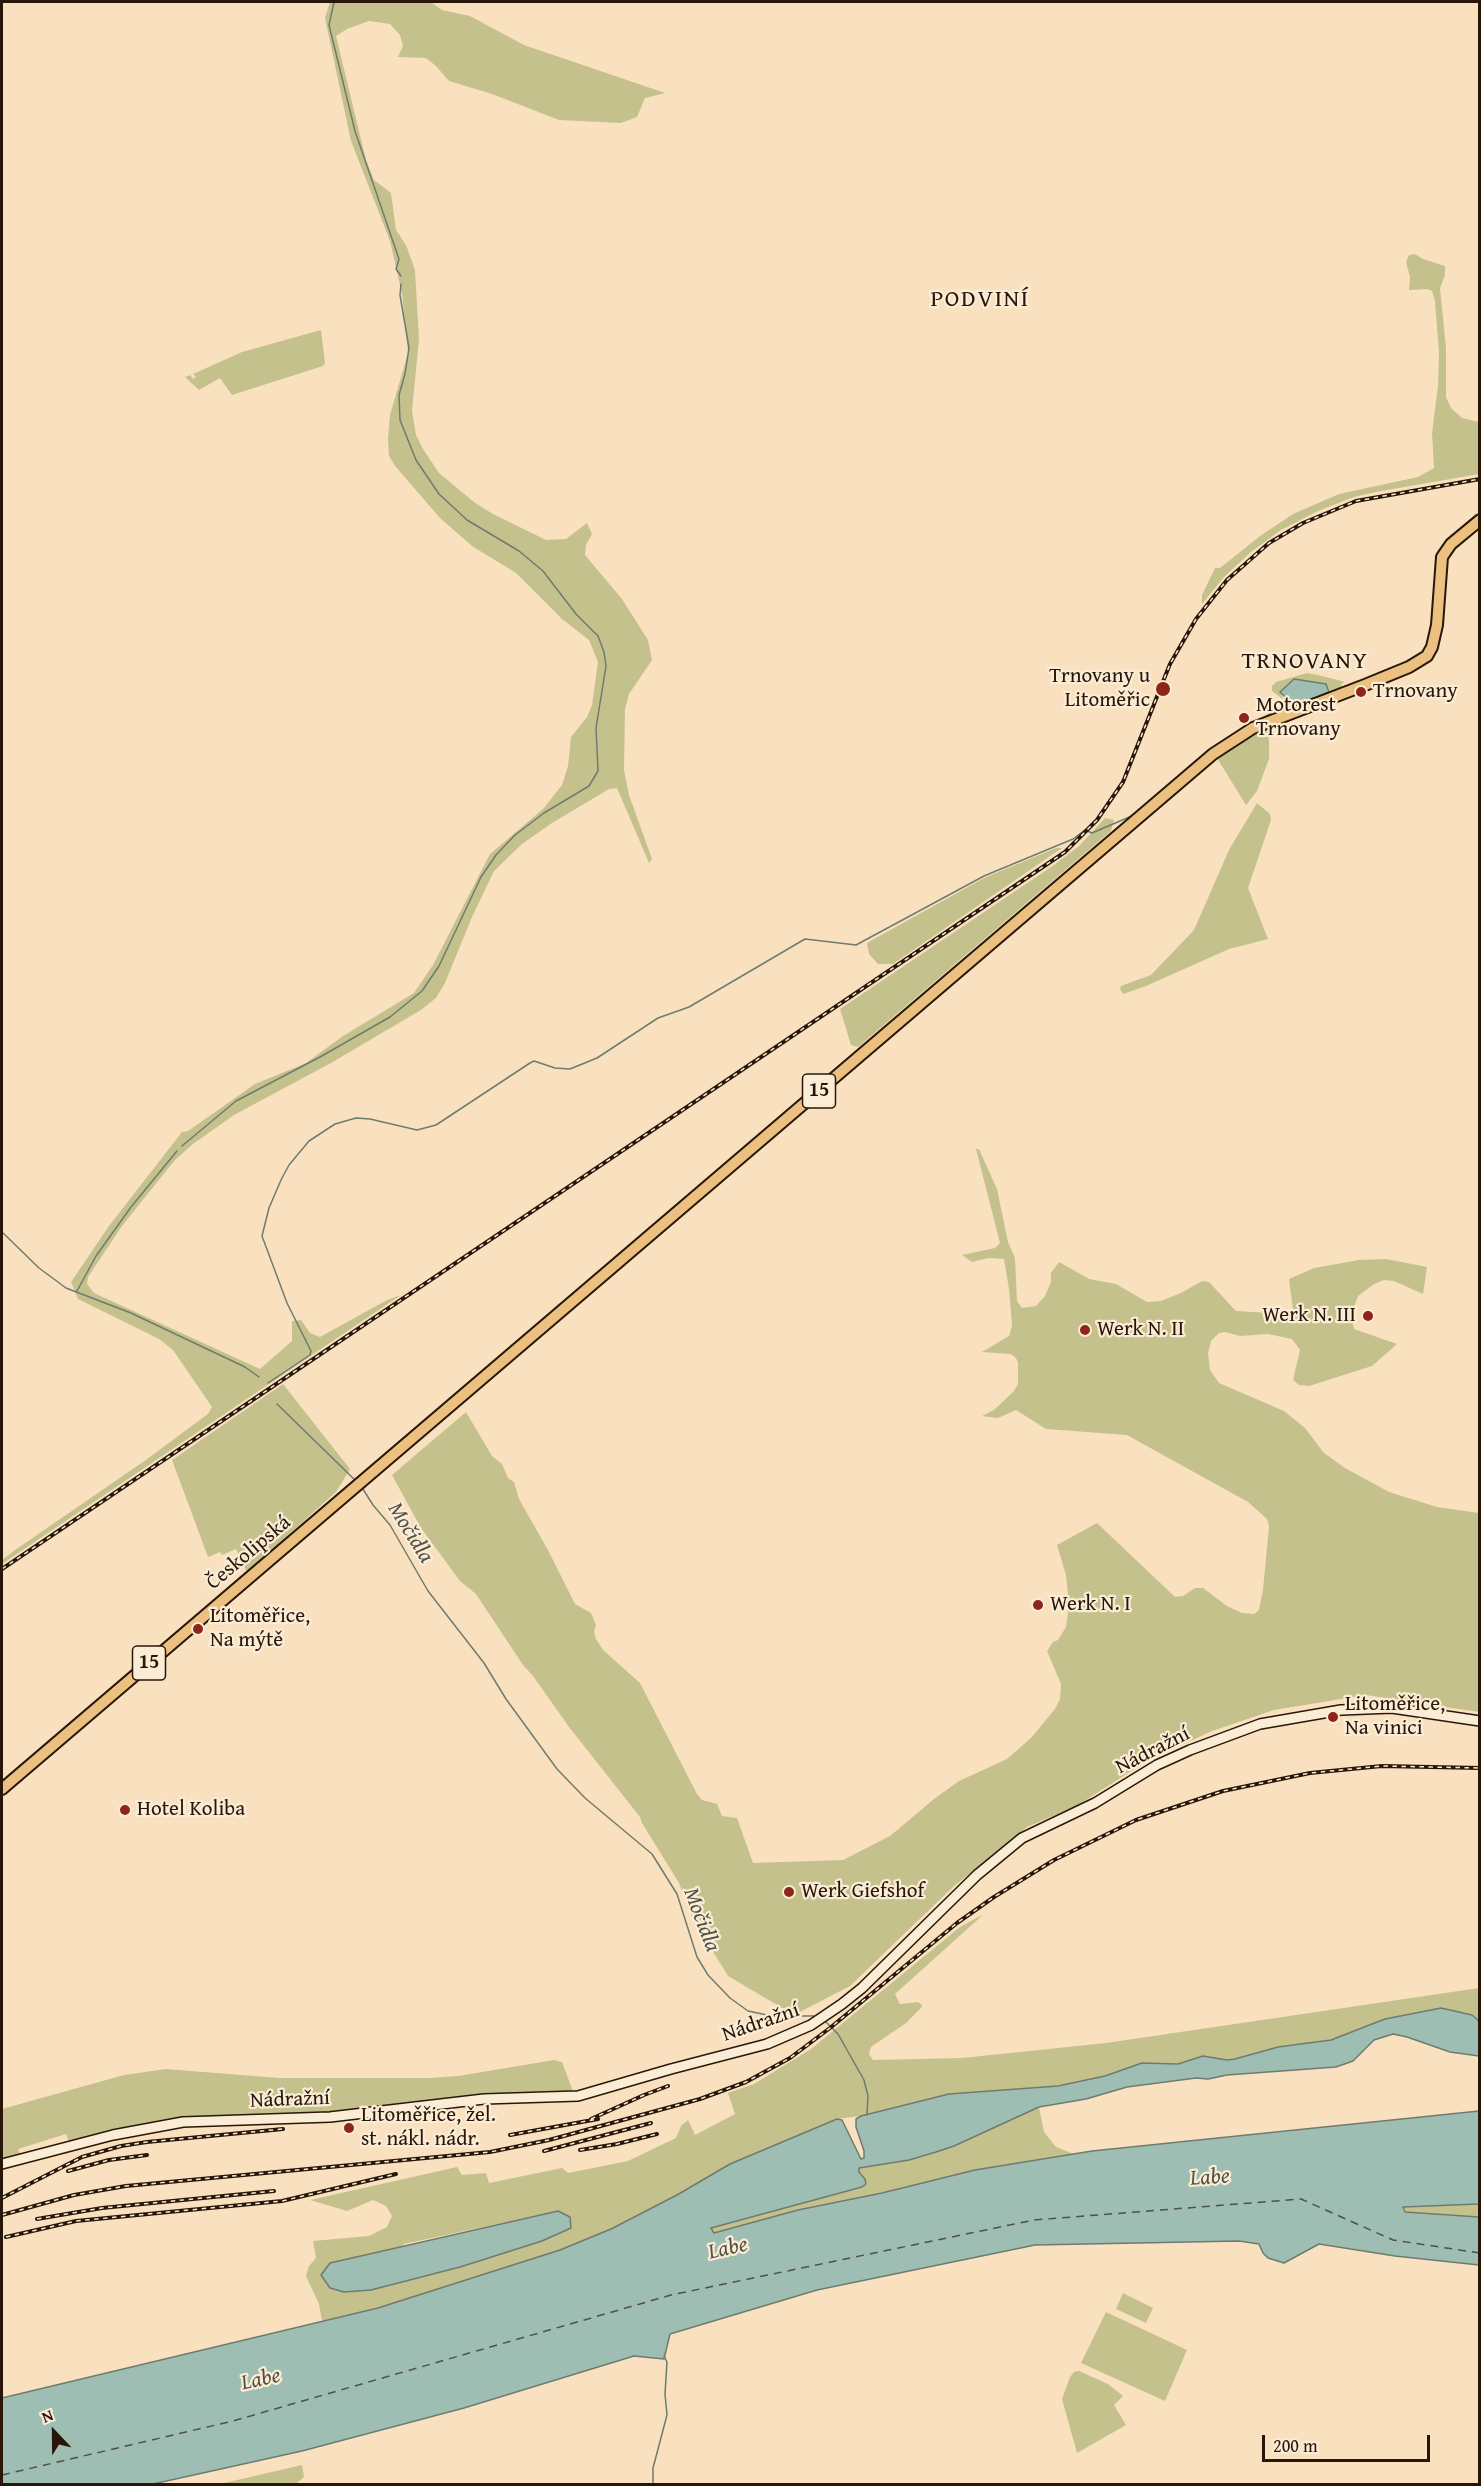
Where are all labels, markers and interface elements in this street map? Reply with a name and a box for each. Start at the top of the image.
district label: PODVINÍ [930,286,1030,314]
district label: TRNOVANY [1242,648,1368,676]
place label: Trnovany u Litoměřic [1049,664,1150,714]
place label: Trnovany [1373,679,1458,705]
marker: Trnovany u Litoměřic [1154,680,1172,698]
marker: Trnovany [1354,685,1368,699]
place label: Motorest Trnovany [1256,693,1341,743]
marker: Motorest Trnovany [1237,711,1251,725]
road number: 15 [802,1074,836,1108]
place label: Werk N. III [1262,1303,1356,1329]
marker: Werk N. III [1361,1309,1375,1323]
place label: Werk N. II [1097,1317,1184,1343]
marker: Werk N. II [1078,1323,1092,1337]
water label: Močidla [381,1498,439,1568]
street label: Českolipská [202,1510,296,1596]
place label: Werk N. I [1050,1592,1131,1618]
marker: Werk N. I [1031,1598,1045,1612]
place label: Litoměřice, Na mýtě [210,1604,310,1654]
marker: Litoměřice, Na mýtě [191,1622,205,1636]
road number: 15 [132,1646,166,1680]
place label: Litoměřice, Na vinici [1345,1692,1445,1742]
marker: Litoměřice, Na vinici [1326,1710,1340,1724]
street label: Nádražní [1112,1722,1194,1780]
place label: Hotel Koliba [137,1797,245,1823]
marker: Hotel Koliba [118,1803,132,1817]
place label: Werk Giefshof [801,1879,924,1905]
water label: Močidla [677,1884,725,1956]
marker: Werk Giefshof [782,1885,796,1899]
street label: Nádražní [719,1998,803,2048]
street label: Nádražní [250,2086,330,2114]
place label: Litoměřice, žel. st. nákl. nádr. [361,2103,496,2153]
marker: Litoměřice, žel. st. nákl. nádr. [342,2121,356,2135]
water label: Labe [1189,2163,1231,2193]
water label: Labe [706,2232,750,2266]
water label: Labe [239,2363,283,2397]
north arrow [24,2402,84,2462]
text: N [38,2402,57,2428]
scale bar [1265,2423,1433,2461]
text: 200 m [1273,2432,1318,2459]

